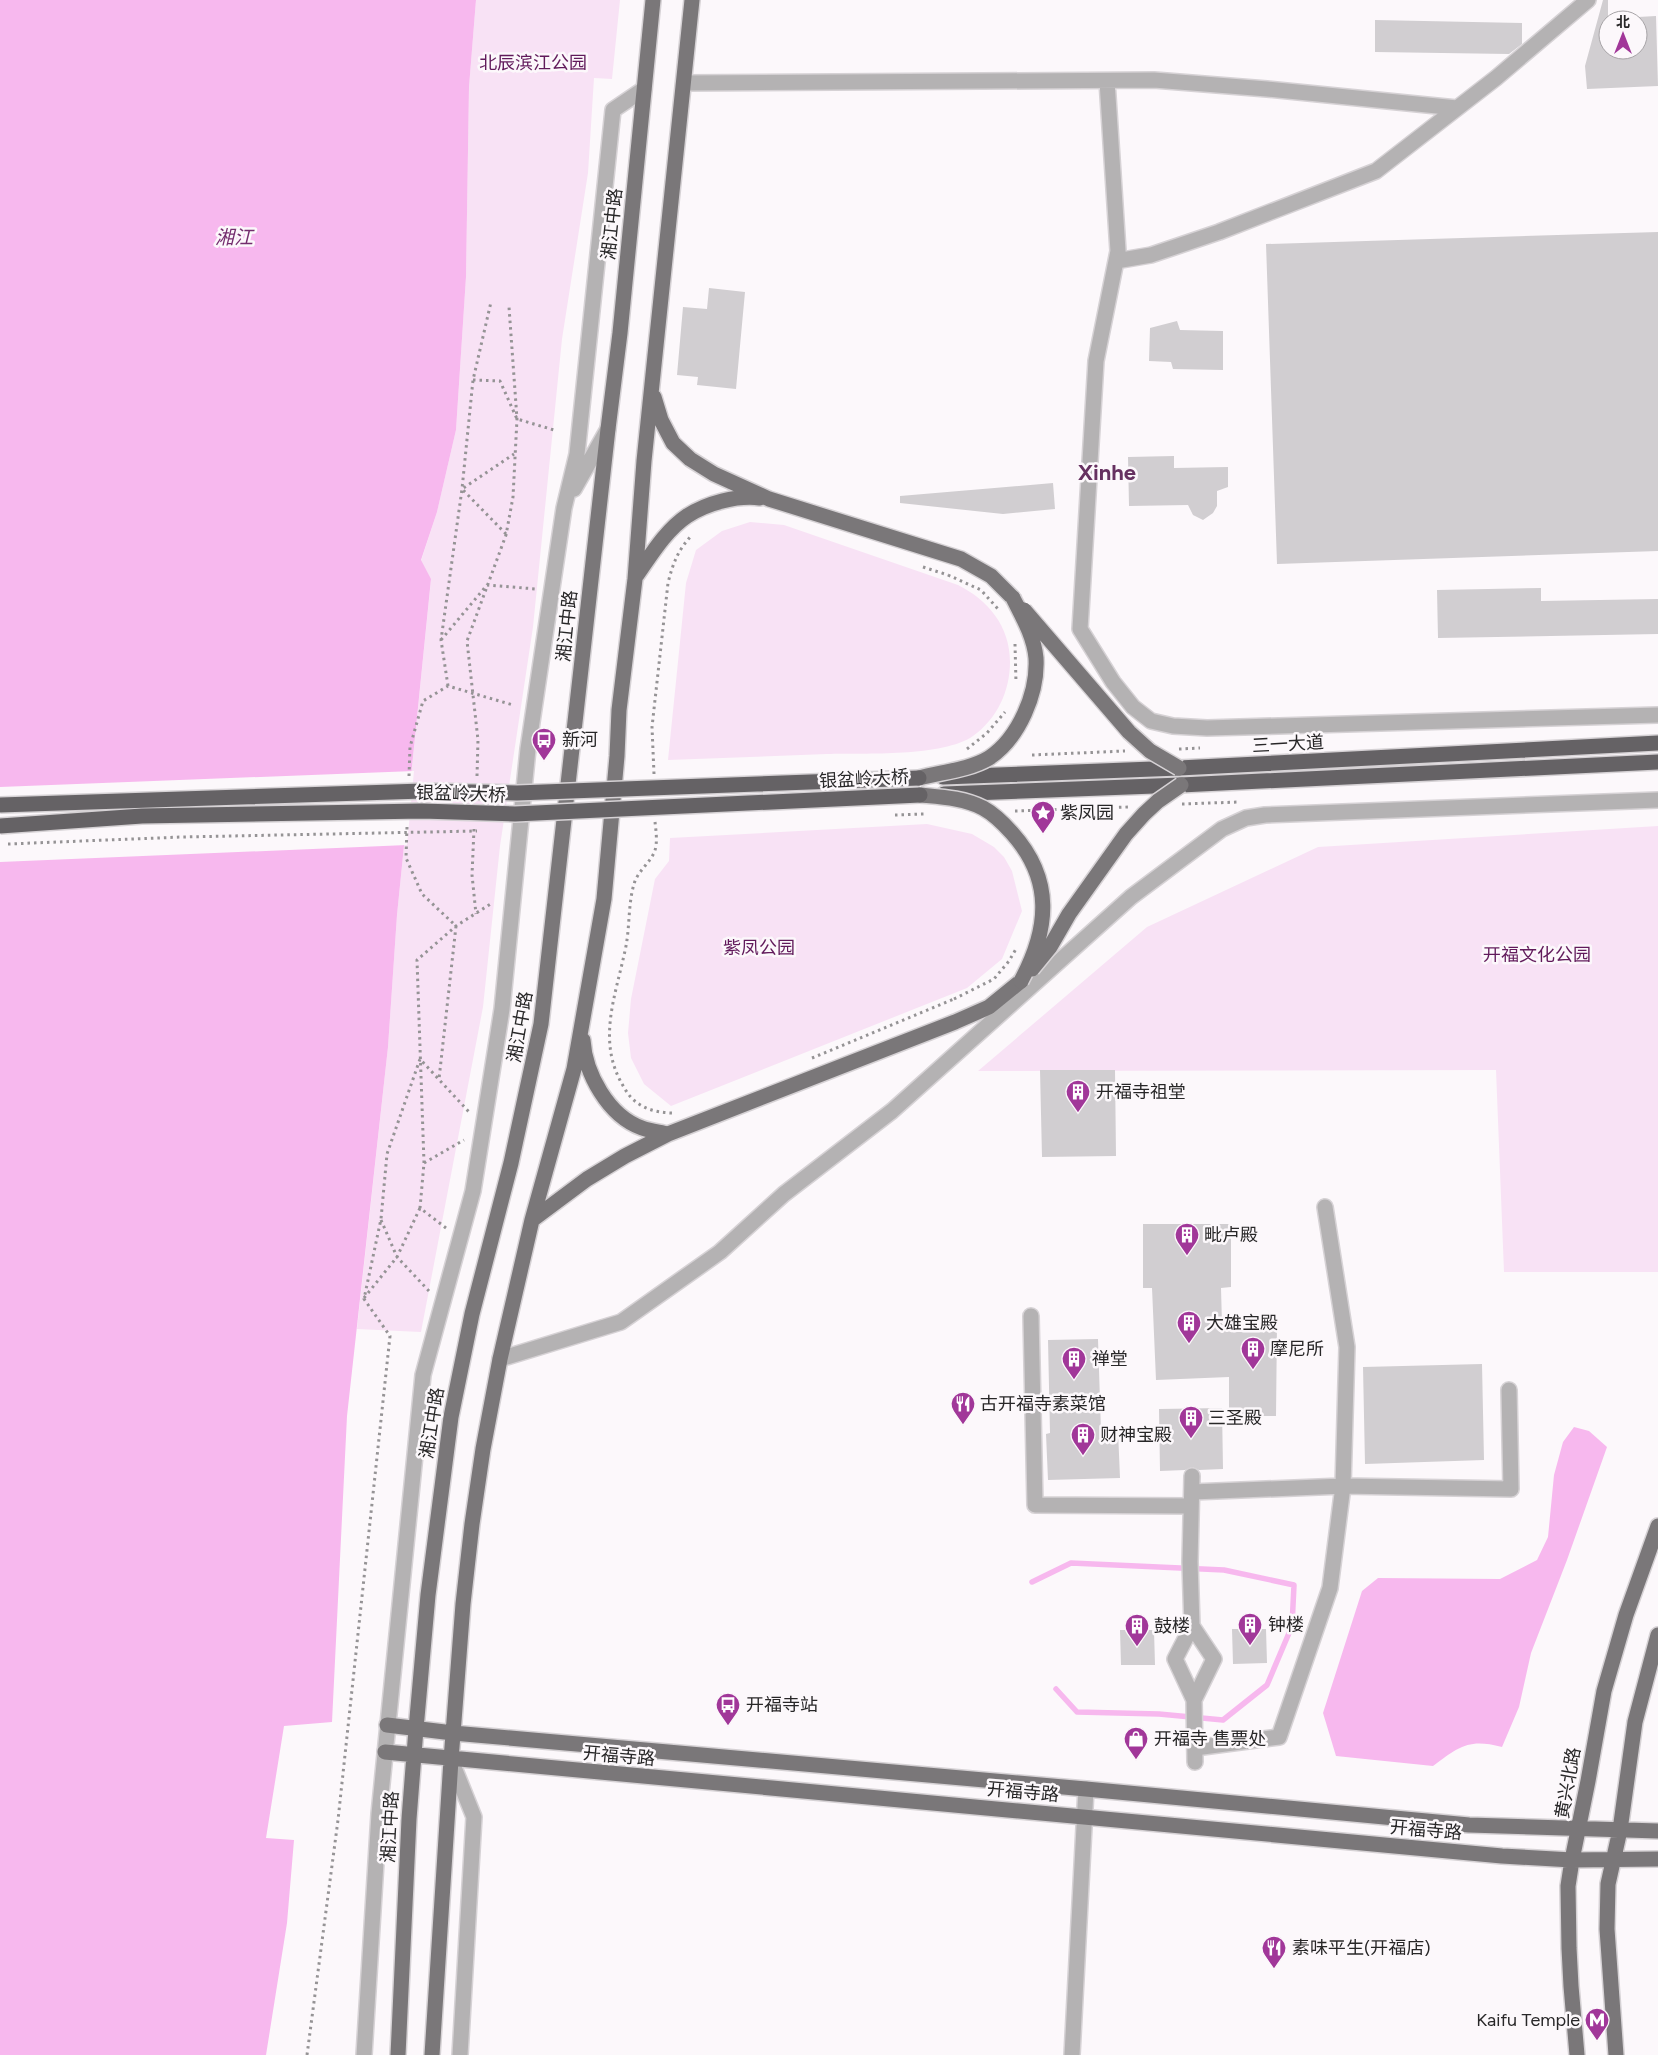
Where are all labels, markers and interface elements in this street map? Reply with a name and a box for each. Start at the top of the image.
north arrow [1598,10,1648,60]
text: 北 [1616,14,1630,31]
park label: 北辰滨江公园 [479,52,587,74]
street label: 湘江中路 [597,187,627,261]
water label: 湘江 [215,226,255,249]
district label: Xinhe [1078,459,1136,486]
street label: 湘江中路 [552,589,582,663]
bus stop icon: 新河 [531,727,557,761]
place label: 新河 [562,729,598,751]
street label: 三一大道 [1251,731,1325,757]
street label: 银盆岭大桥 [818,766,910,792]
street label: 银盆岭大桥 [416,781,506,807]
place icon: 紫凤园 [1030,800,1056,834]
place label: 紫凤园 [1060,802,1114,824]
park label: 紫凤公园 [723,937,795,959]
park label: 开福文化公园 [1483,944,1591,966]
street label: 湘江中路 [503,990,537,1064]
building icon: 开福寺祖堂 [1065,1079,1091,1113]
place label: 开福寺祖堂 [1096,1081,1186,1103]
building icon: 毗卢殿 [1174,1222,1200,1256]
place label: 毗卢殿 [1204,1224,1258,1246]
building icon: 大雄宝殿 [1176,1310,1202,1344]
place label: 大雄宝殿 [1206,1312,1278,1334]
building icon: 摩尼所 [1240,1336,1266,1370]
place label: 摩尼所 [1270,1338,1324,1360]
building icon: 禅堂 [1061,1346,1087,1380]
place label: 禅堂 [1092,1348,1128,1370]
street label: 湘江中路 [416,1386,448,1460]
restaurant icon: 古开福寺素菜馆 [950,1391,976,1425]
place label: 古开福寺素菜馆 [980,1393,1106,1415]
building icon: 三圣殿 [1178,1405,1204,1439]
place label: 三圣殿 [1208,1407,1262,1429]
building icon: 财神宝殿 [1070,1422,1096,1456]
place label: 财神宝殿 [1100,1424,1172,1446]
building icon: 钟楼 [1237,1612,1263,1646]
building icon: 鼓楼 [1124,1613,1150,1647]
place label: 钟楼 [1268,1614,1304,1636]
place label: 鼓楼 [1154,1615,1190,1637]
bus stop icon: 开福寺站 [715,1692,741,1726]
place label: 开福寺站 [746,1694,818,1716]
shop icon: 开福寺 售票处 [1123,1726,1149,1760]
place label: 开福寺 售票处 [1154,1728,1266,1750]
street label: 开福寺路 [582,1742,656,1770]
street label: 黄兴北路 [1551,1746,1585,1820]
street label: 开福寺路 [986,1778,1060,1806]
street label: 湘江中路 [377,1790,403,1864]
street label: 开福寺路 [1389,1816,1463,1844]
restaurant icon: 素味平生(开福店) [1261,1935,1287,1969]
place label: 素味平生(开福店) [1292,1937,1431,1959]
metro station icon: Kaifu Temple [1584,2007,1610,2041]
place label: Kaifu Temple [1476,2009,1580,2031]

